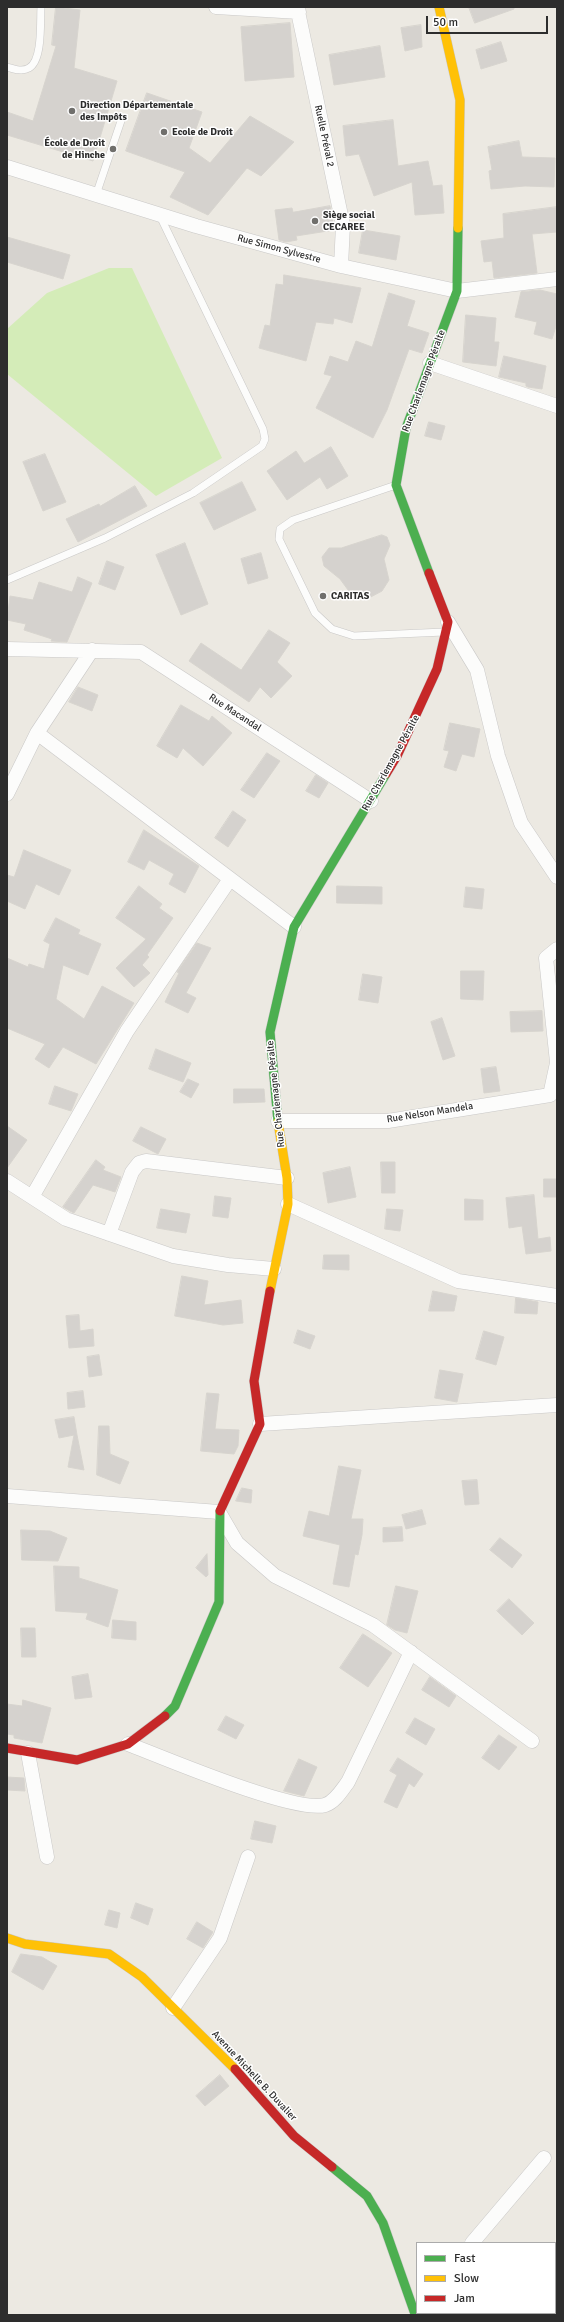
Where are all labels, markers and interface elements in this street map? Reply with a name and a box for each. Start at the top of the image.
scale bar [428,8,550,34]
text: 50 m [433,15,458,30]
place label: Direction Départementale des Impôts [80,99,193,122]
street label: Ruelle Préval 2 [312,104,336,168]
marker: Direction Départementale des Impôts [67,106,77,116]
place label: Ecole de Droit [172,126,233,138]
marker: Ecole de Droit [159,127,169,137]
place label: École de Droit de Hinche [44,137,105,160]
marker: École de Droit de Hinche [108,144,118,154]
place label: Siège social CECAREE [323,209,375,232]
marker: Siège social CECAREE [310,216,320,226]
street label: Rue Simon Sylvestre [236,232,322,266]
street label: Rue Charlemagne Péralte [400,328,448,434]
place label: CARITAS [331,590,369,602]
marker: CARITAS [318,591,328,601]
street label: Rue Macandal [207,692,263,734]
street label: Rue Charlemagne Péralte [360,713,422,813]
street label: Rue Charlemagne Péralte [264,1040,288,1148]
street label: Rue Nelson Mandela [386,1100,474,1126]
street label: Avenue Michelle B. Duvalier [209,2028,299,2124]
legend [416,2242,556,2314]
text: Fast [454,2251,475,2266]
text: Slow [454,2271,479,2286]
text: Jam [454,2291,475,2306]

